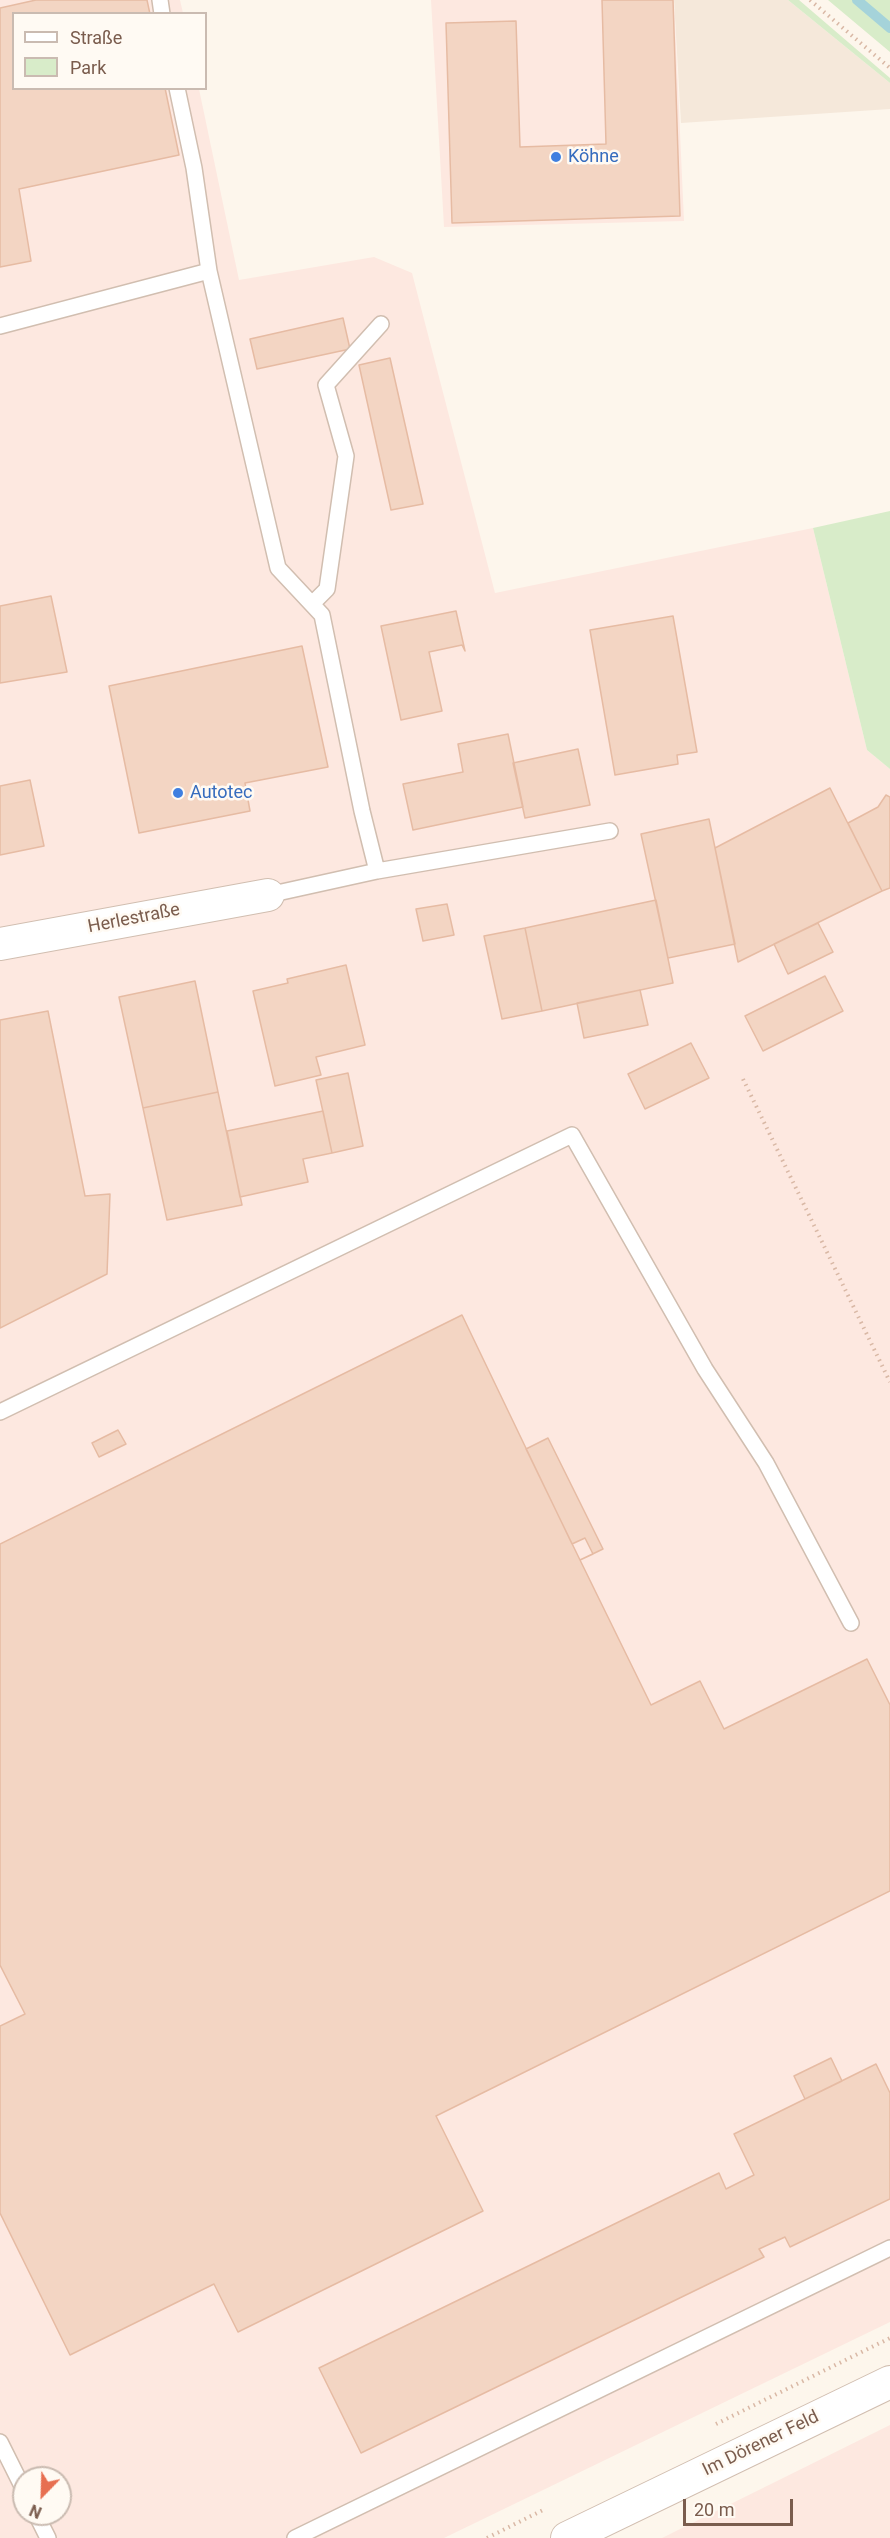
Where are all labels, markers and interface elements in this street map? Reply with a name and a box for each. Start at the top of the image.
legend [12,12,207,90]
text: Straße [70,27,122,48]
text: Park [70,57,106,78]
place label: Köhne [568,146,619,168]
marker: Köhne [549,150,563,164]
place label: Autotec [190,782,252,804]
marker: Autotec [171,786,185,800]
street label: Herlestraße [86,899,182,939]
street label: Im Dörener Feld [699,2407,823,2481]
north arrow [12,2466,72,2526]
scale bar [686,2487,796,2525]
text: 20 m [694,2499,734,2520]
text: N [27,2500,44,2522]

